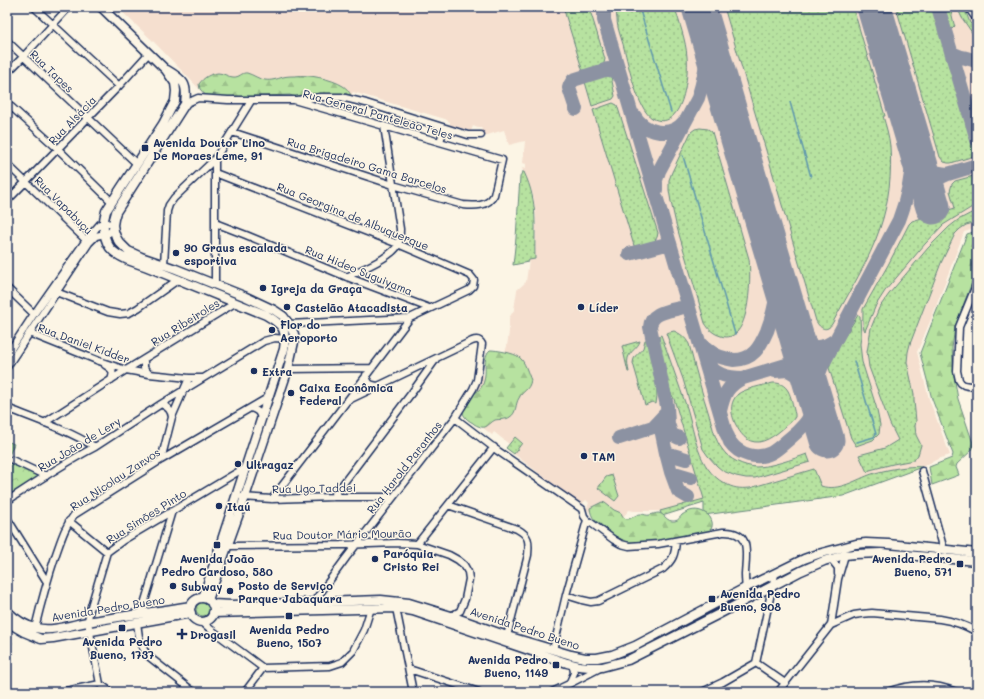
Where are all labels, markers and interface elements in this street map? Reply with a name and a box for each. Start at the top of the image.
street label: Rua Tapes [27,46,77,96]
street label: Rua General Panteleão Teles [301,85,455,143]
street label: Rua Alsácia [45,92,99,148]
street label: Rua Brigadeiro Gama Barcelos [285,134,449,196]
place label: Avenida Doutor Lino De Moraes Leme, 91 [153,135,265,163]
marker: Avenida Doutor Lino De Moraes Leme, 91 [140,143,150,153]
street label: Rua Vapabuçu [32,173,96,237]
street label: Rua Georgina de Albuquerque [275,179,431,253]
place label: 90 Graus escalada esportiva [184,240,288,268]
street label: Rua Hideo Suguiyama [303,242,415,298]
marker: 90 Graus escalada esportiva [171,248,181,258]
place label: Igreja da Graça [271,281,363,296]
marker: Igreja da Graça [258,283,268,293]
street label: Rua Ribeiroles [148,295,222,349]
place label: Castelão Atacadista [295,300,408,315]
place label: Líder [589,300,619,315]
marker: Castelão Atacadista [282,302,292,312]
marker: Líder [576,302,586,312]
place label: Flor do Aeroporto [280,317,338,345]
street label: Rua Daniel Kidder [36,319,132,367]
marker: Flor do Aeroporto [267,325,277,335]
place label: Extra [262,364,292,379]
marker: Extra [249,366,259,376]
place label: Caixa Econômica Federal [299,380,393,408]
marker: Caixa Econômica Federal [286,388,296,398]
street label: Rua João de Lery [35,413,123,475]
street label: Rua Harold Paranhos [363,418,445,516]
street label: Rua Nicolau Zarvos [67,444,163,514]
place label: TAM [592,449,615,464]
marker: TAM [579,451,589,461]
place label: Ultragaz [246,457,294,472]
marker: Ultragaz [233,459,243,469]
street label: Rua Ugo Taddei [272,480,356,496]
street label: Rua Simões Pinto [103,485,189,547]
place label: Itaú [227,499,251,514]
marker: Itaú [214,501,224,511]
street label: Rua Doutor Mário Mourão [273,525,412,543]
marker: Avenida João Pedro Cardoso, 580 [212,540,222,550]
place label: Paróquia Cristo Rei [383,546,440,574]
place label: Avenida João Pedro Cardoso, 580 [161,551,273,579]
place label: Avenida Pedro Bueno, 571 [872,551,952,579]
marker: Paróquia Cristo Rei [370,554,380,564]
marker: Avenida Pedro Bueno, 571 [955,559,965,569]
place label: Posto de Serviço Parque Jabaquara [238,578,343,606]
place label: Subway [181,579,222,594]
marker: Subway [168,581,178,591]
marker: Posto de Serviço Parque Jabaquara [225,586,235,596]
place label: Avenida Pedro Bueno, 908 [720,586,801,614]
street label: Avenida Pedro Bueno [50,592,166,624]
marker: Avenida Pedro Bueno, 908 [707,594,717,604]
street label: Avenida Pedro Bueno [468,603,582,653]
marker: Avenida Pedro Bueno, 1507 [284,611,294,621]
place label: Avenida Pedro Bueno, 1507 [249,622,329,650]
marker: Avenida Pedro Bueno, 1737 [117,623,127,633]
place label: Drogasil [190,627,236,642]
marker: Drogasil [177,629,187,639]
place label: Avenida Pedro Bueno, 1737 [82,634,162,662]
place label: Avenida Pedro Bueno, 1149 [468,652,548,680]
marker: Avenida Pedro Bueno, 1149 [551,660,561,670]

